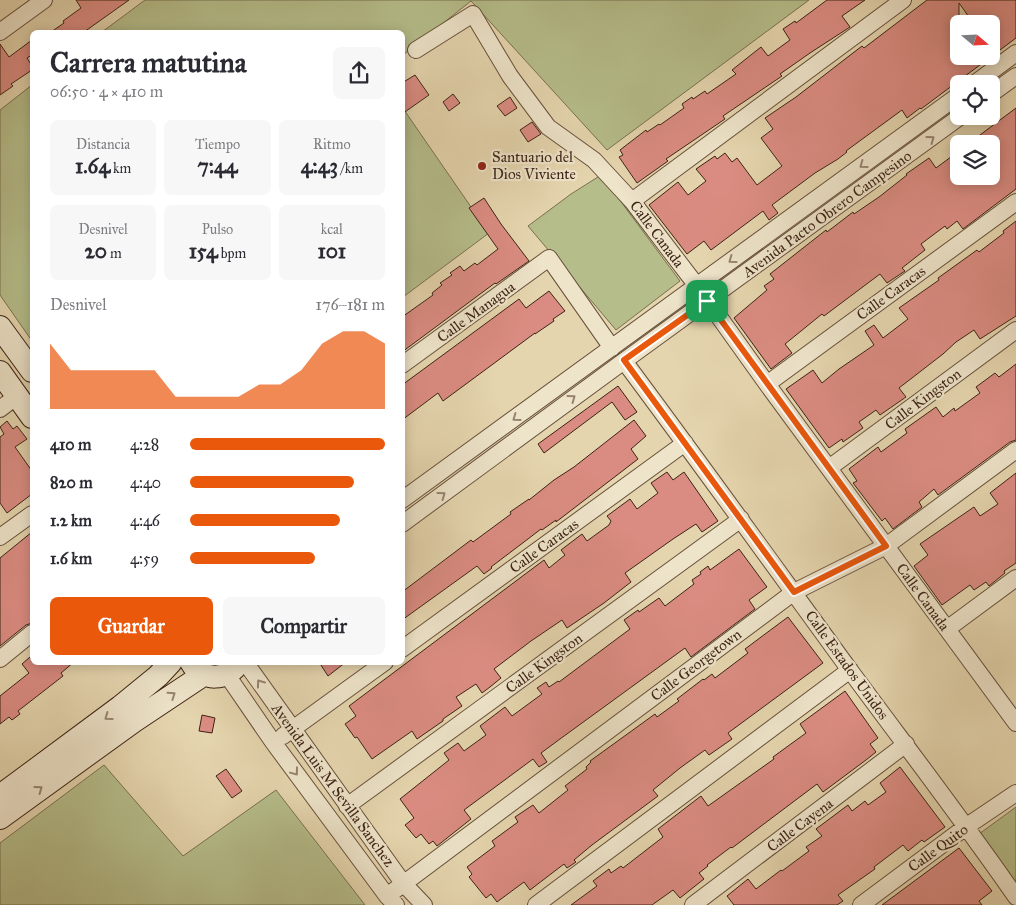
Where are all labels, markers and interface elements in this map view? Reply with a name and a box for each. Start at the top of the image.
north arrow [950,15,1000,65]
map controls [950,15,1000,185]
text: Carrera matutina [50,45,247,80]
button: share [333,47,385,99]
button: locate [950,75,1000,125]
text: 06:50 · 4 × 410 m [50,82,163,101]
button: layers [950,135,1000,185]
text: Distancia [76,136,130,153]
text: Tiempo [195,136,240,153]
text: Ritmo [313,136,351,153]
one-way arrow [925,136,934,144]
street label: Avenida Pacto Obrero Campesino [738,146,915,282]
place label: Santuario del Dios Viviente [492,148,576,183]
text: 1.64 [75,153,110,179]
text: 7:44 [198,153,237,179]
text: 4:43 [301,153,338,179]
one-way arrow [860,159,869,167]
text: km [110,160,131,177]
text: /km [338,160,363,177]
marker: Santuario del Dios Viviente [476,160,488,172]
street label: Calle Canada [626,197,688,271]
text: Desnivel [78,221,128,238]
text: Pulso [202,221,233,238]
text: kcal [321,221,343,238]
text: 20 [84,238,107,264]
text: 154 [189,238,218,264]
text: 101 [318,238,346,264]
text: m [107,245,122,262]
text: bpm [218,245,246,262]
one-way arrow [729,255,738,263]
street label: Calle Caracas [853,262,929,324]
street label: Calle Managua [434,277,519,346]
pin [686,280,728,322]
icon: arrive [693,287,721,315]
text: Desnivel [50,295,106,314]
text: 176–181 m [316,295,385,314]
street label: Calle Kingston [881,365,965,433]
one-way arrow [567,395,576,405]
one-way arrow [512,412,522,421]
text: 410 m [50,435,91,454]
text: 4:28 [130,435,159,454]
text: 820 m [50,473,93,492]
text: 4:40 [130,473,161,492]
one-way arrow [436,492,446,501]
text: 1.2 km [50,511,92,530]
text: 4:46 [130,511,160,530]
street label: Calle Caracas [506,515,582,577]
text: 1.6 km [50,549,92,568]
text: 4:59 [130,549,159,568]
street label: Calle Canada [893,560,954,635]
button: Guardar [50,597,213,655]
button: Compartir [223,597,385,655]
street label: Calle Estados Unidos [801,607,893,723]
street label: Calle Georgetown [647,625,745,705]
street label: Calle Kingston [502,629,586,697]
one-way arrow [257,679,266,689]
one-way arrow [167,692,176,702]
street label: Avenida Luis M Sevilla Sanchez [267,699,398,870]
one-way arrow [104,711,114,720]
one-way arrow [289,766,298,776]
one-way arrow [34,786,43,796]
street label: Calle Cayena [763,794,837,856]
street label: Calle Quito [905,820,972,876]

